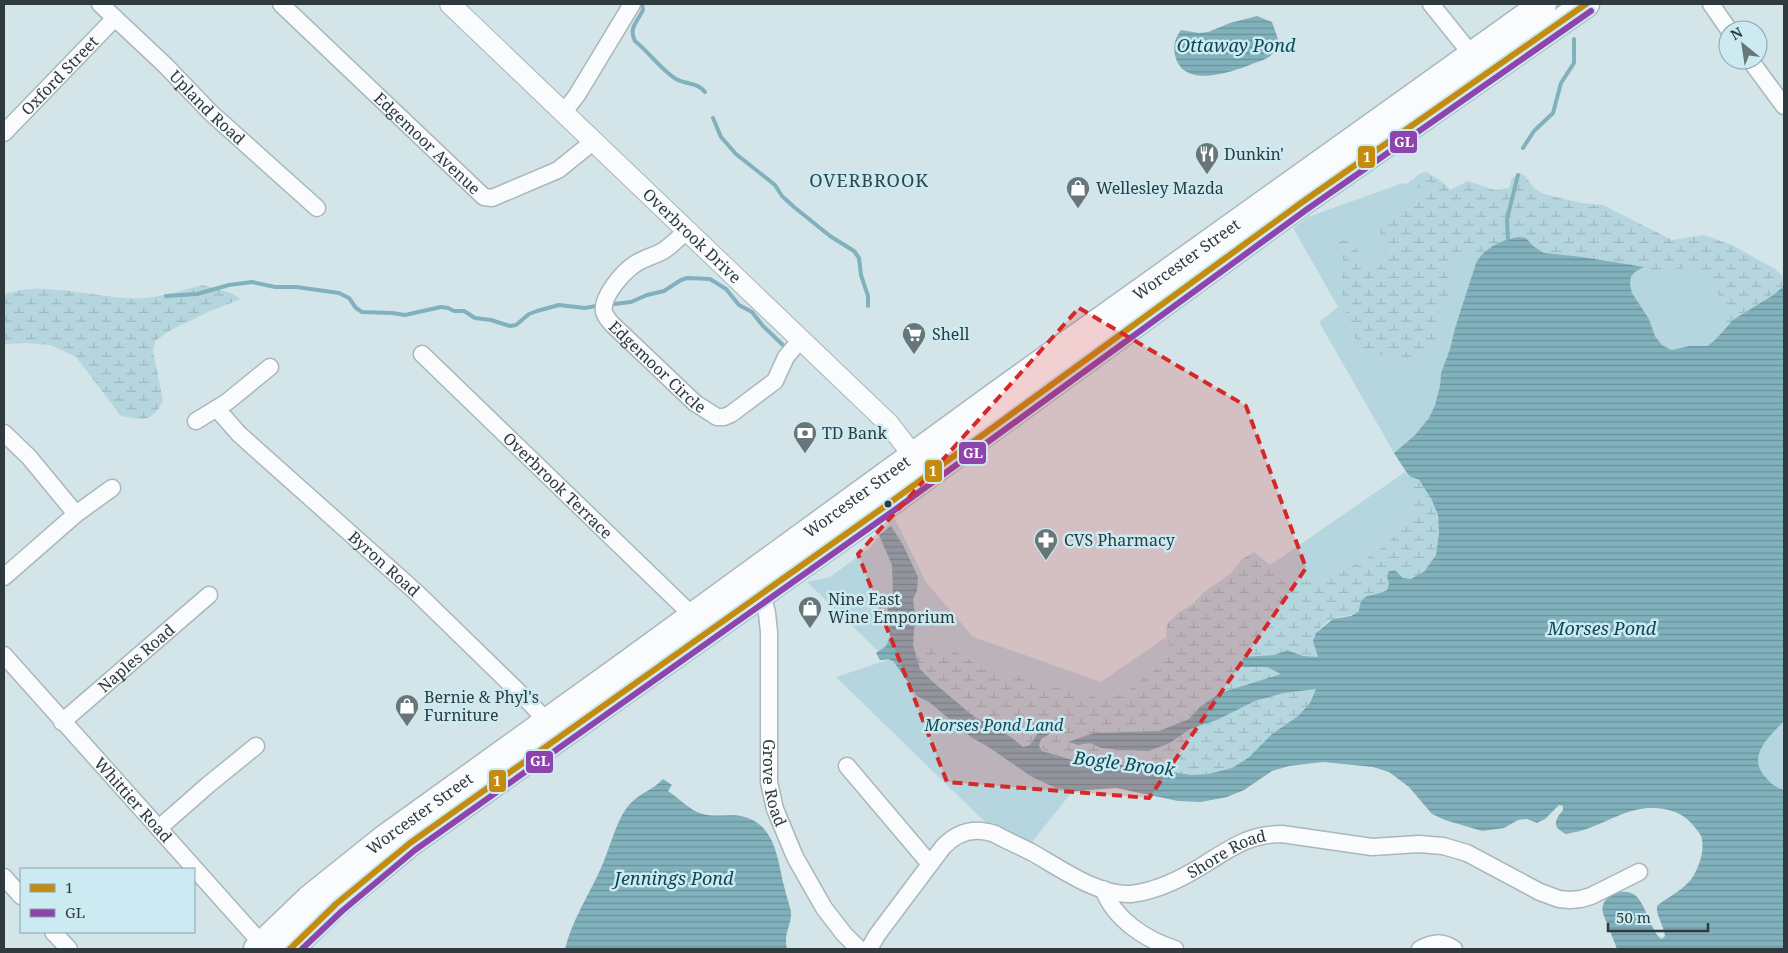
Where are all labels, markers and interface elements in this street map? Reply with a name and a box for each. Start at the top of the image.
north arrow [1718,20,1768,70]
text: N [1727,22,1746,44]
street label: Oxford Street [16,31,103,120]
water label: Ottaway Pond [1177,33,1296,57]
street label: Upland Road [165,65,250,150]
street label: Edgemoor Avenue [369,87,486,199]
line badge: GL [1389,130,1418,154]
text: GL [1394,132,1414,151]
restaurant icon: Dunkin' [1194,141,1220,175]
place label: Dunkin' [1224,143,1284,165]
line badge: 1 [1357,145,1376,169]
text: 1 [1363,147,1371,166]
district label: OVERBROOK [809,168,929,192]
shop icon: Wellesley Mazda [1065,175,1091,209]
place label: Wellesley Mazda [1096,177,1224,199]
street label: Overbrook Drive [638,183,746,288]
street label: Worcester Street [1128,213,1244,305]
street label: Edgemoor Circle [604,316,710,418]
supermarket icon: Shell [901,321,927,355]
place label: Shell [932,323,969,345]
bank icon: TD Bank [792,420,818,454]
place label: TD Bank [822,422,887,444]
street label: Overbrook Terrace [498,427,617,543]
line badge: GL [958,441,987,465]
text: GL [963,443,983,462]
street label: Worcester Street [799,450,915,543]
line badge: 1 [924,459,943,483]
text: 1 [929,461,937,480]
unlabelled marker [883,499,893,509]
street label: Byron Road [344,526,425,602]
pharmacy icon: CVS Pharmacy [1033,527,1059,561]
place label: CVS Pharmacy [1064,529,1176,551]
place label: Nine East Wine Emporium [828,588,955,628]
shop icon: Nine East Wine Emporium [797,595,823,629]
water label: Morses Pond [1547,616,1657,640]
street label: Naples Road [93,619,179,697]
place label: Bernie & Phyl's Furniture [424,686,539,726]
shop icon: Bernie & Phyl's Furniture [394,693,420,727]
park label: Morses Pond Land [924,714,1064,736]
street label: Grove Road [758,739,792,830]
water label: Bogle Brook [1071,745,1177,781]
line badge: GL [525,750,554,774]
text: GL [530,751,550,770]
street label: Whittier Road [89,752,177,847]
street label: Worcester Street [362,767,478,860]
line badge: 1 [488,769,507,793]
text: 1 [493,771,501,790]
street label: Shore Road [1183,824,1268,883]
water label: Jennings Pond [612,866,734,890]
legend [20,868,195,933]
text: 1 [65,877,73,897]
scale bar [1608,900,1708,932]
text: GL [65,902,85,922]
text: 50 m [1616,907,1651,927]

